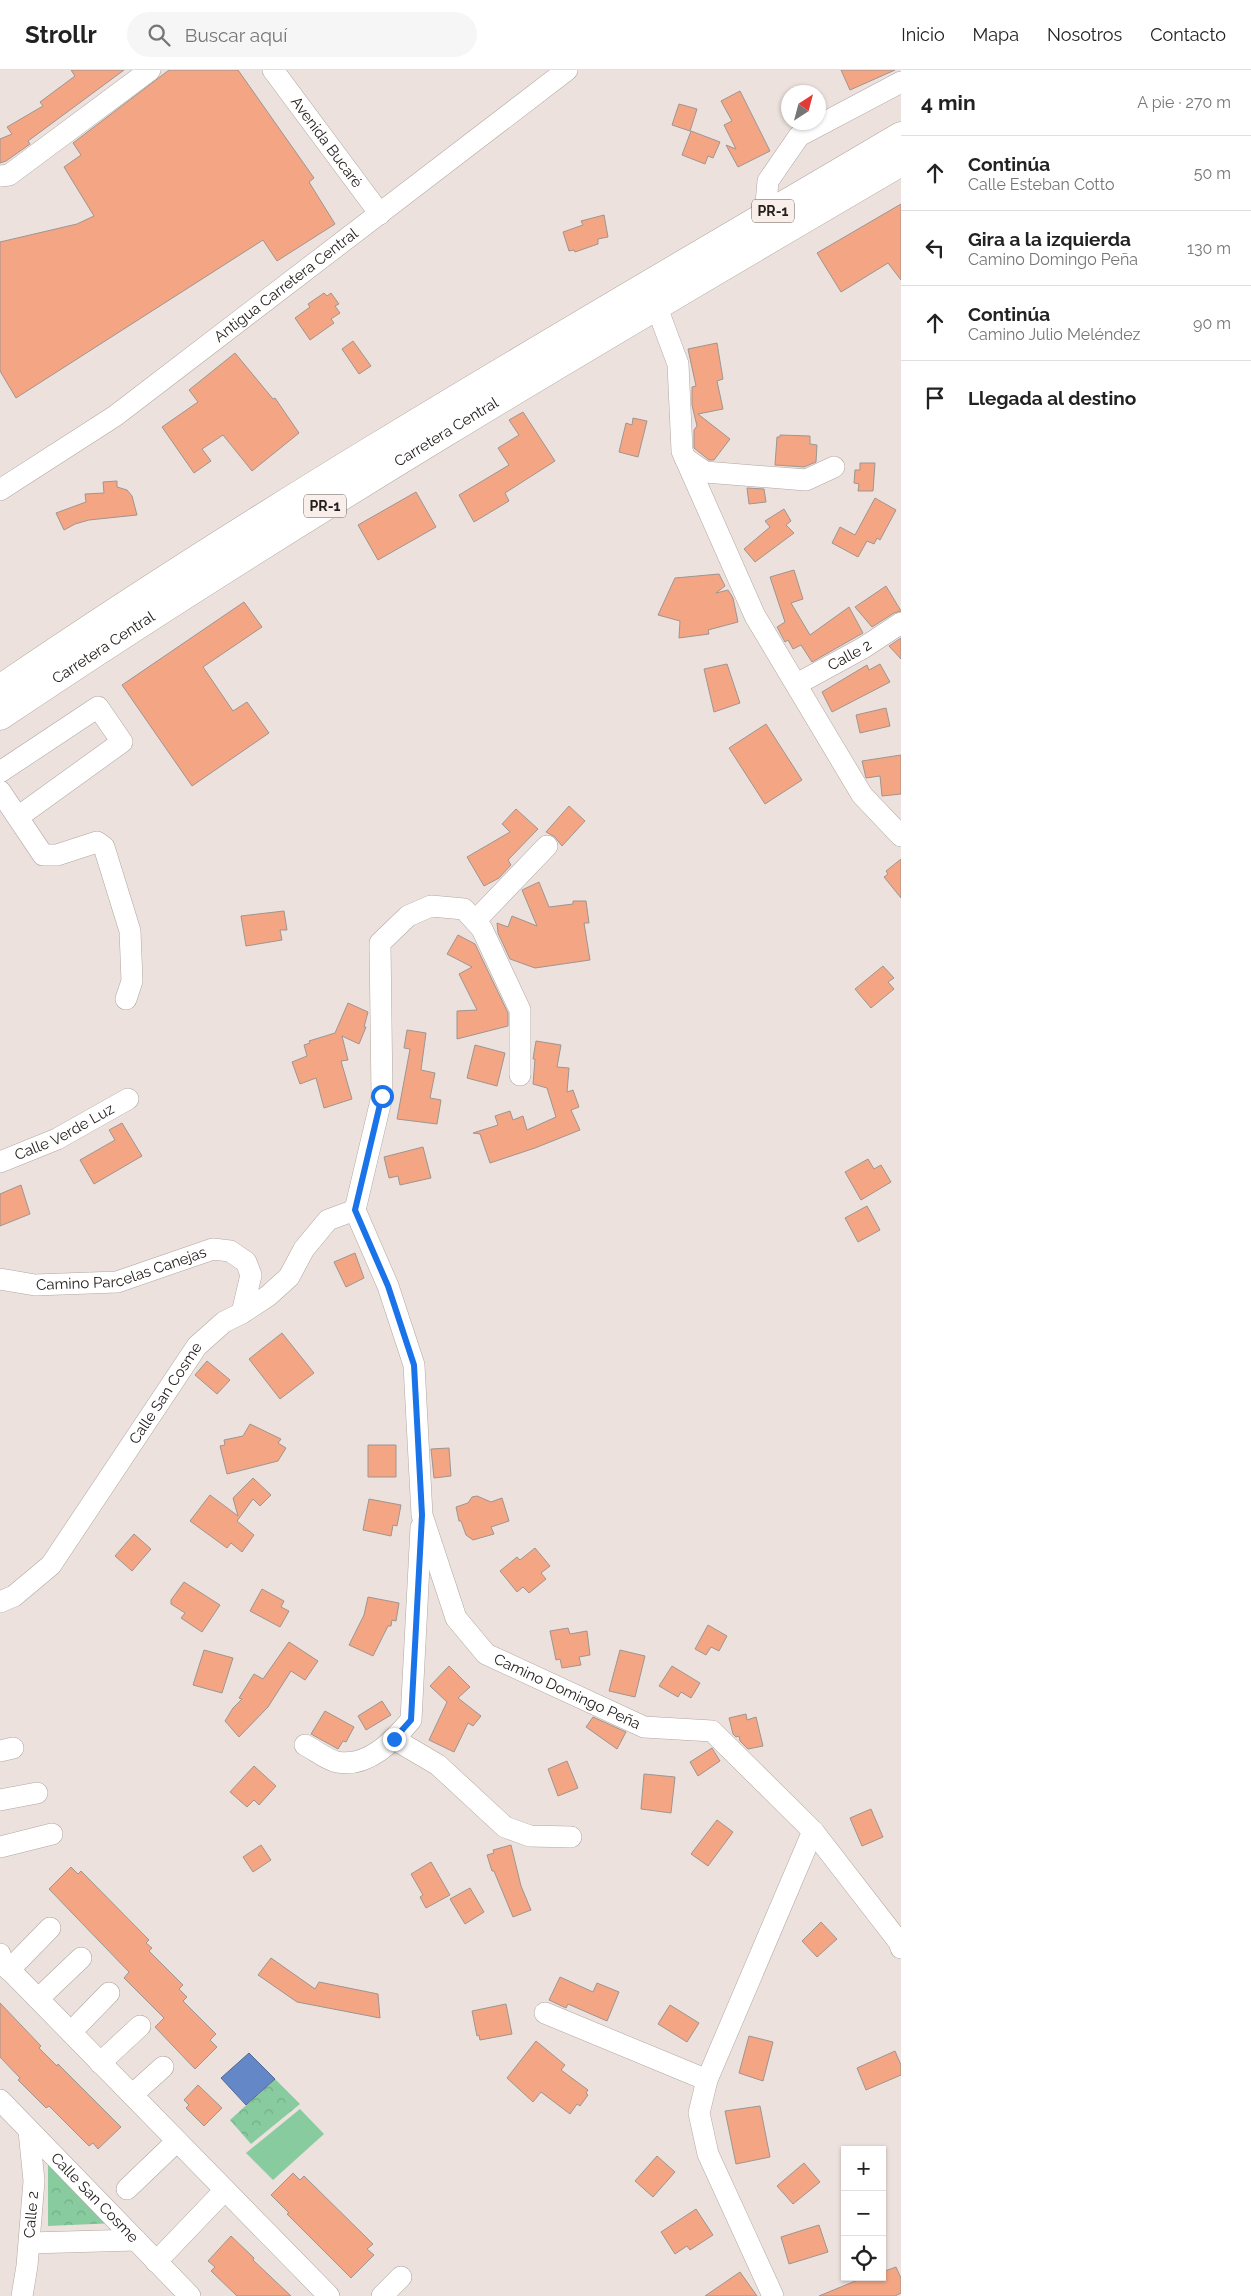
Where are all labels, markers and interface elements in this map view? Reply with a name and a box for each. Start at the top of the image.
search box [127,12,477,57]
text: Strollr [25,20,97,49]
icon: search [145,21,173,49]
text: Buscar aquí [185,24,287,46]
text: Inicio [901,24,945,45]
text: Mapa [973,24,1019,45]
text: Nosotros [1047,24,1122,45]
text: Contacto [1150,24,1226,45]
north arrow [781,85,826,130]
text: 4 min [921,90,976,115]
street label: Avenida Bucaré [287,93,366,191]
text: A pie · 270 m [1137,93,1231,112]
text: Continúa [968,153,1050,175]
icon: ahead [921,159,949,187]
text: 50 m [1194,164,1231,183]
text: Calle Esteban Cotto [968,175,1114,194]
road number: PR-1 [752,200,794,222]
street label: Antigua Carretera Central [211,224,362,346]
text: Gira a la izquierda [968,228,1131,250]
icon: left [921,234,949,262]
text: 130 m [1187,239,1231,258]
text: Camino Domingo Peña [968,250,1138,269]
text: Continúa [968,303,1050,325]
icon: ahead [921,309,949,337]
text: 90 m [1193,314,1231,333]
text: Camino Julio Meléndez [968,325,1140,344]
icon: arrive [921,384,949,412]
text: Llegada al destino [968,387,1136,409]
street label: Carretera Central [391,393,502,471]
road number: PR-1 [304,494,346,518]
street label: Carretera Central [49,607,159,688]
street label: Calle 2 [825,636,875,674]
route start [371,1085,394,1108]
street label: Calle Verde Luz [12,1100,117,1164]
street label: Camino Parcelas Canejas [36,1243,209,1294]
street label: Calle San Cosme [125,1339,206,1447]
street label: Camino Domingo Peña [491,1650,643,1733]
route end [383,1728,406,1751]
map controls [841,2146,886,2281]
button: + [841,2146,886,2191]
street label: Calle San Cosme [47,2149,142,2247]
street label: Calle 2 [20,2190,42,2239]
button: − [841,2191,886,2236]
button: locate [841,2236,886,2281]

